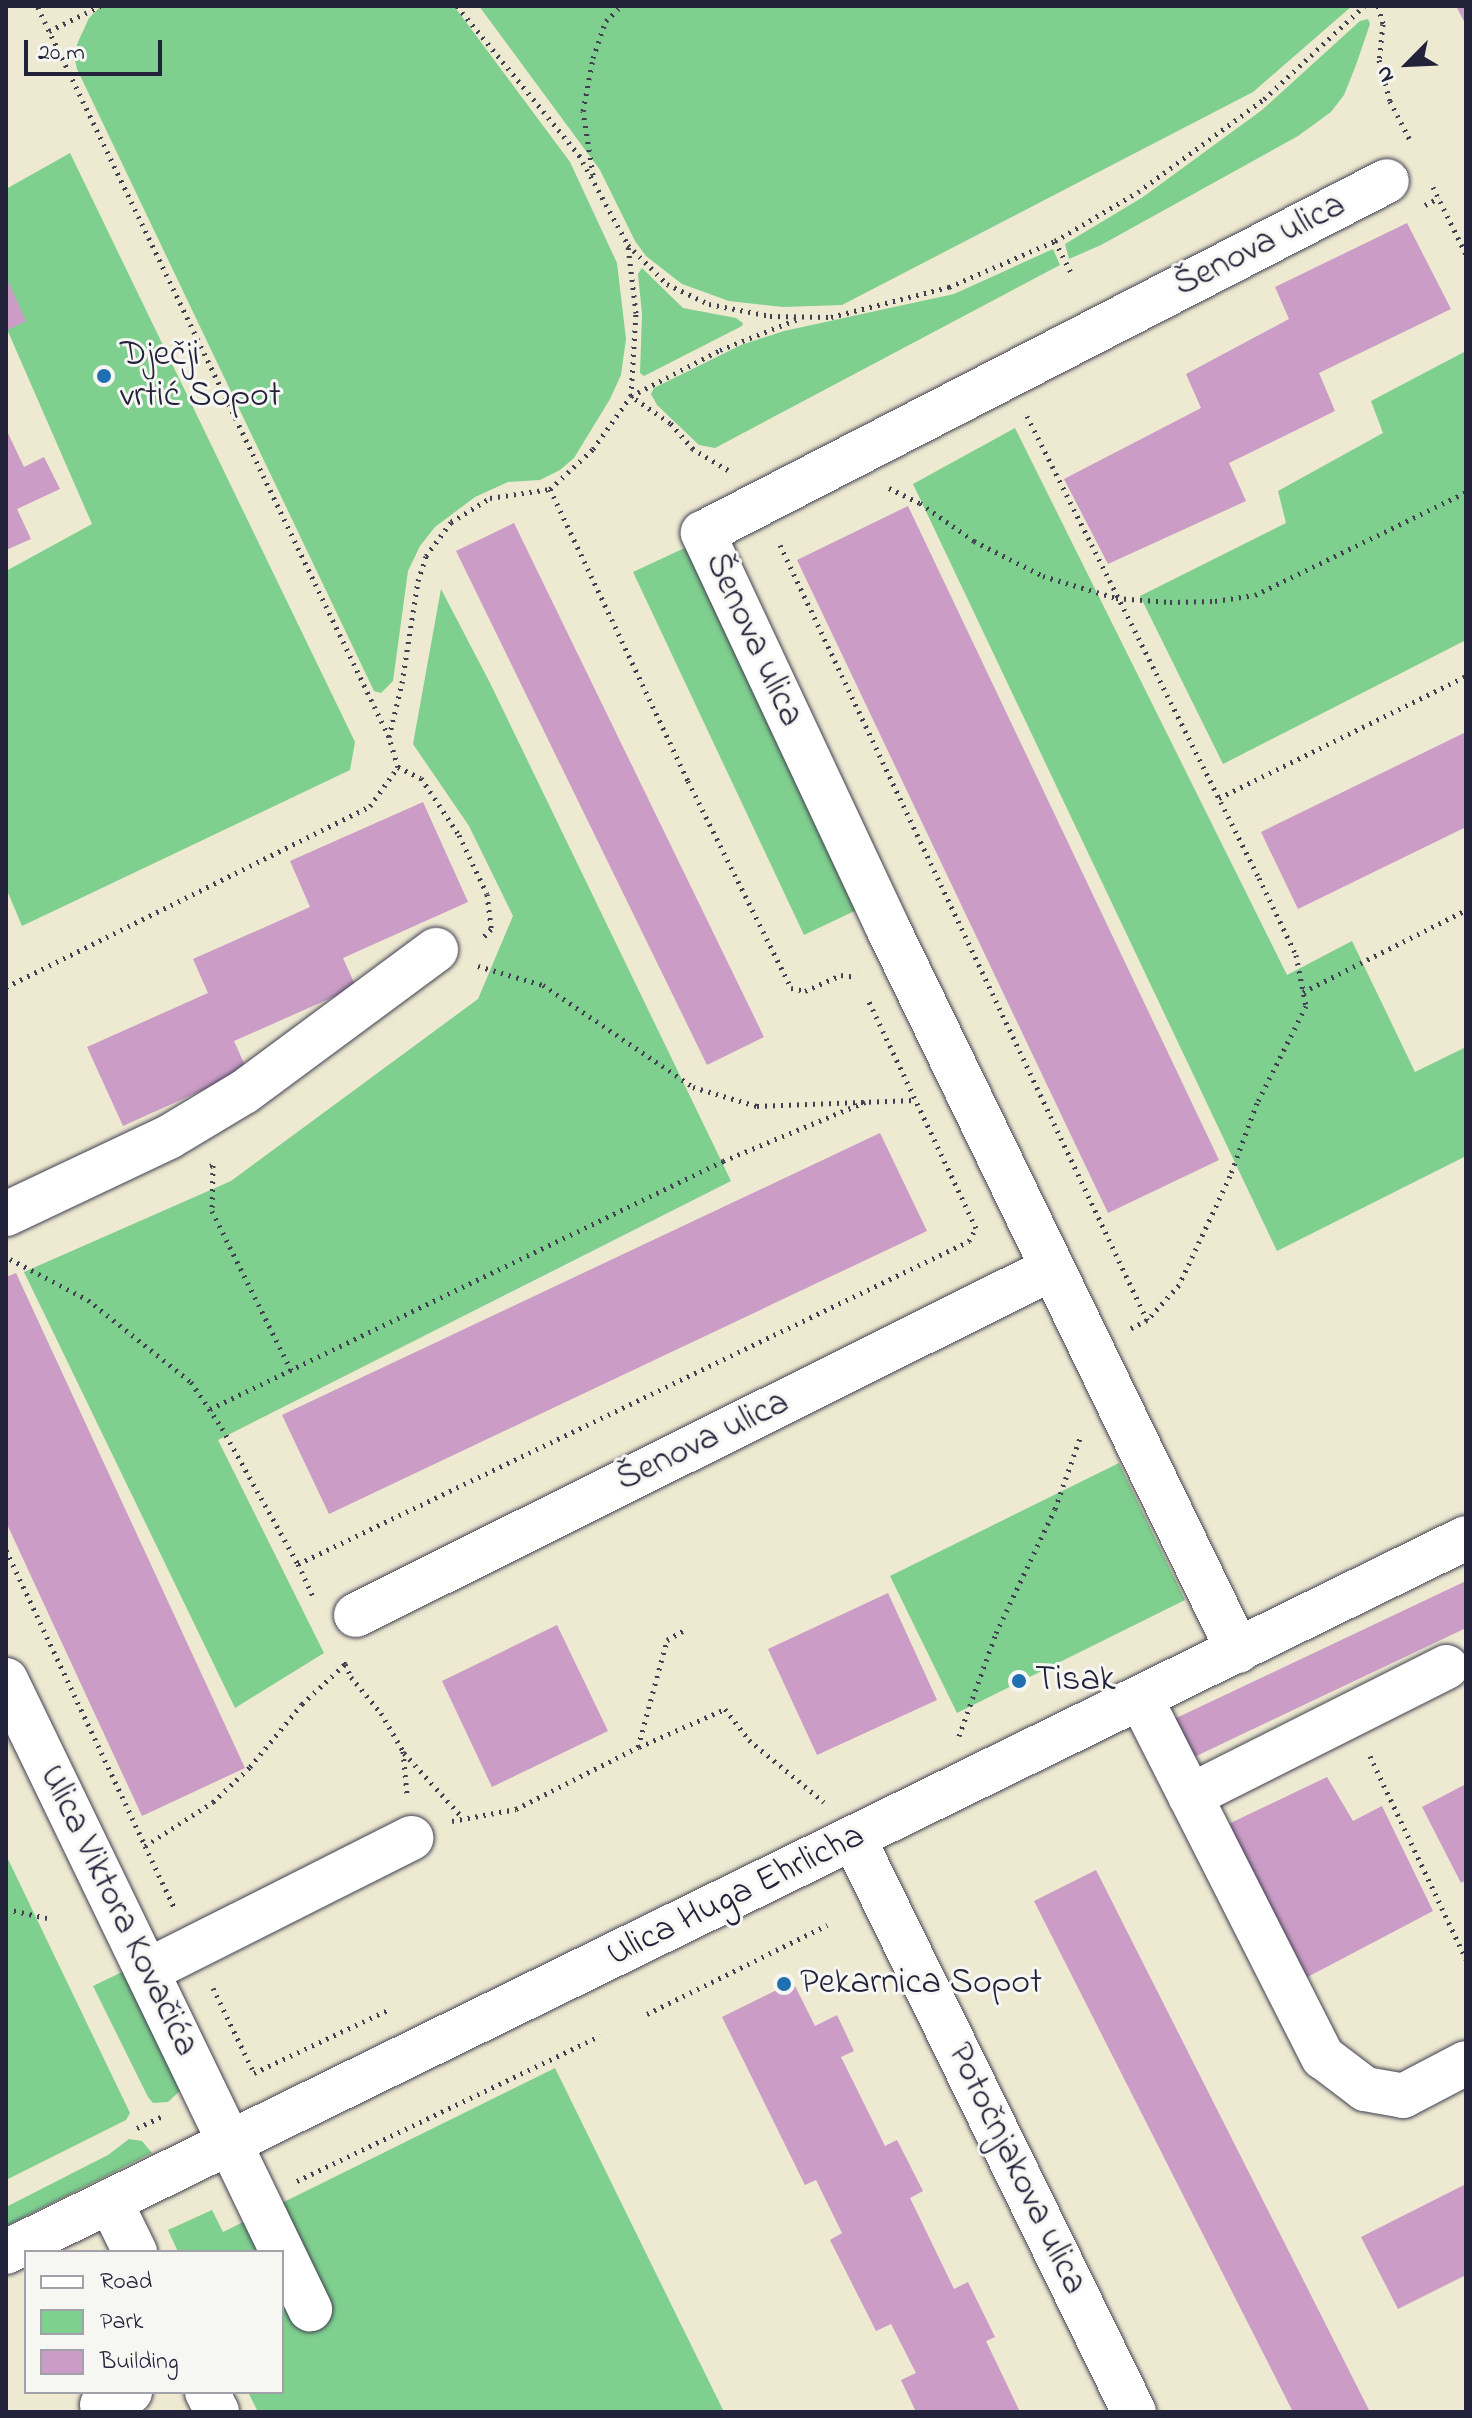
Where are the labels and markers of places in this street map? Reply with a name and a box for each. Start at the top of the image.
place label: Dječji vrtić Sopot [120,333,281,418]
marker: Dječji vrtić Sopot [95,367,113,385]
place label: Tisak [1035,1659,1116,1703]
marker: Tisak [1010,1672,1028,1690]
place label: Pekarnica Sopot [800,1962,1042,2006]
marker: Pekarnica Sopot [775,1975,793,1993]

